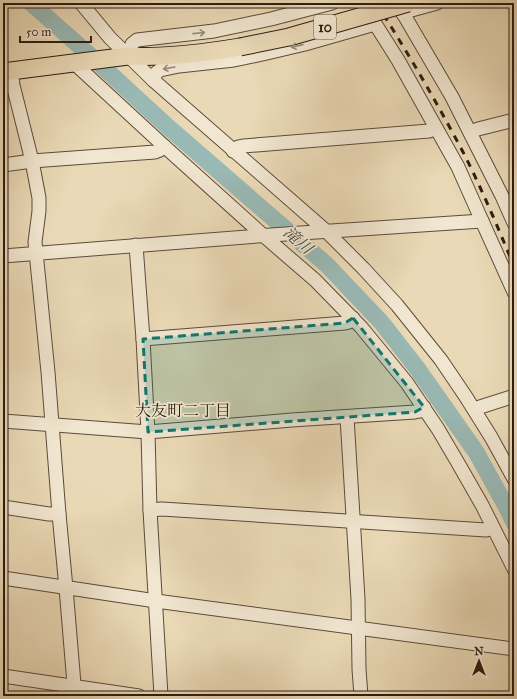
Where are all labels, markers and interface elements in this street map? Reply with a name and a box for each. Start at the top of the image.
road number: 10 [314,15,336,39]
scale bar [20,18,91,44]
text: 50 m [26,25,51,39]
one-way arrow [192,29,205,37]
one-way arrow [291,42,304,50]
one-way arrow [163,64,176,72]
water label: 滝川 [280,222,318,259]
district label: 大友町二丁目 [135,401,231,420]
north arrow [459,641,499,681]
text: N [474,645,484,658]

